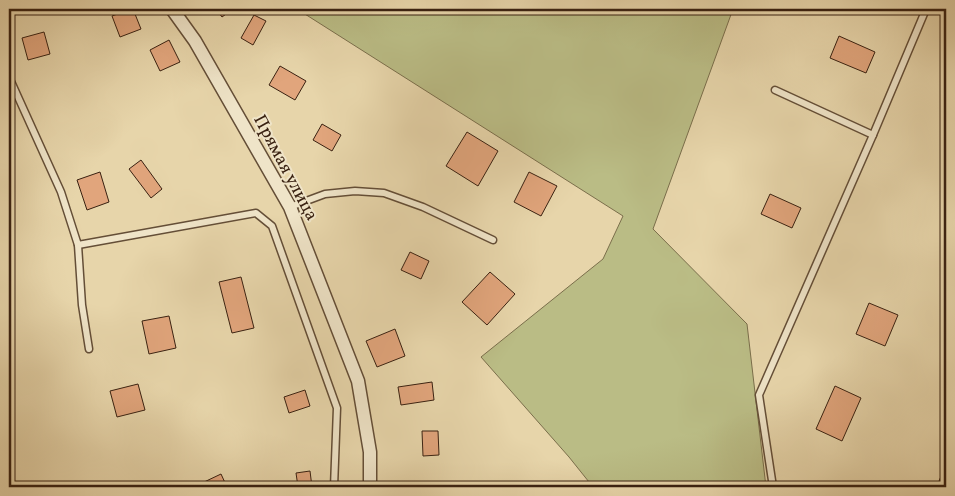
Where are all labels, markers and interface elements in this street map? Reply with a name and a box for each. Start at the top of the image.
street label: Прямая улица [247,111,323,225]

